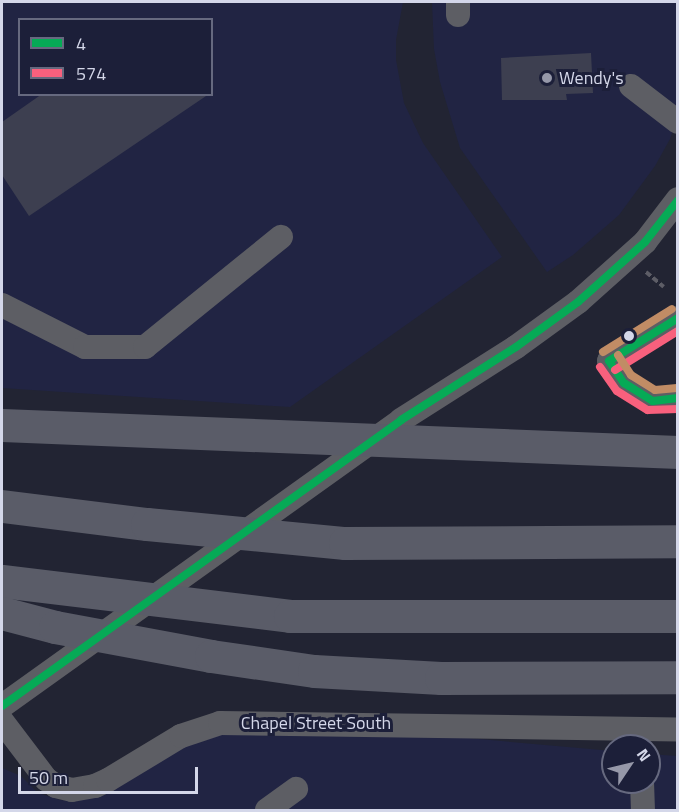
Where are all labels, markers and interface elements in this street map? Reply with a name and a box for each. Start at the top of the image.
legend [18,18,213,96]
text: 4 [76,30,86,57]
text: 574 [76,60,106,87]
place label: Wendy's [559,67,624,89]
marker: Wendy's [540,71,554,85]
unlabelled marker [623,330,635,342]
street label: Chapel Street South [241,712,391,734]
north arrow [601,734,661,794]
text: N [631,743,657,766]
scale bar [21,755,201,793]
text: 50 m [29,764,68,791]

